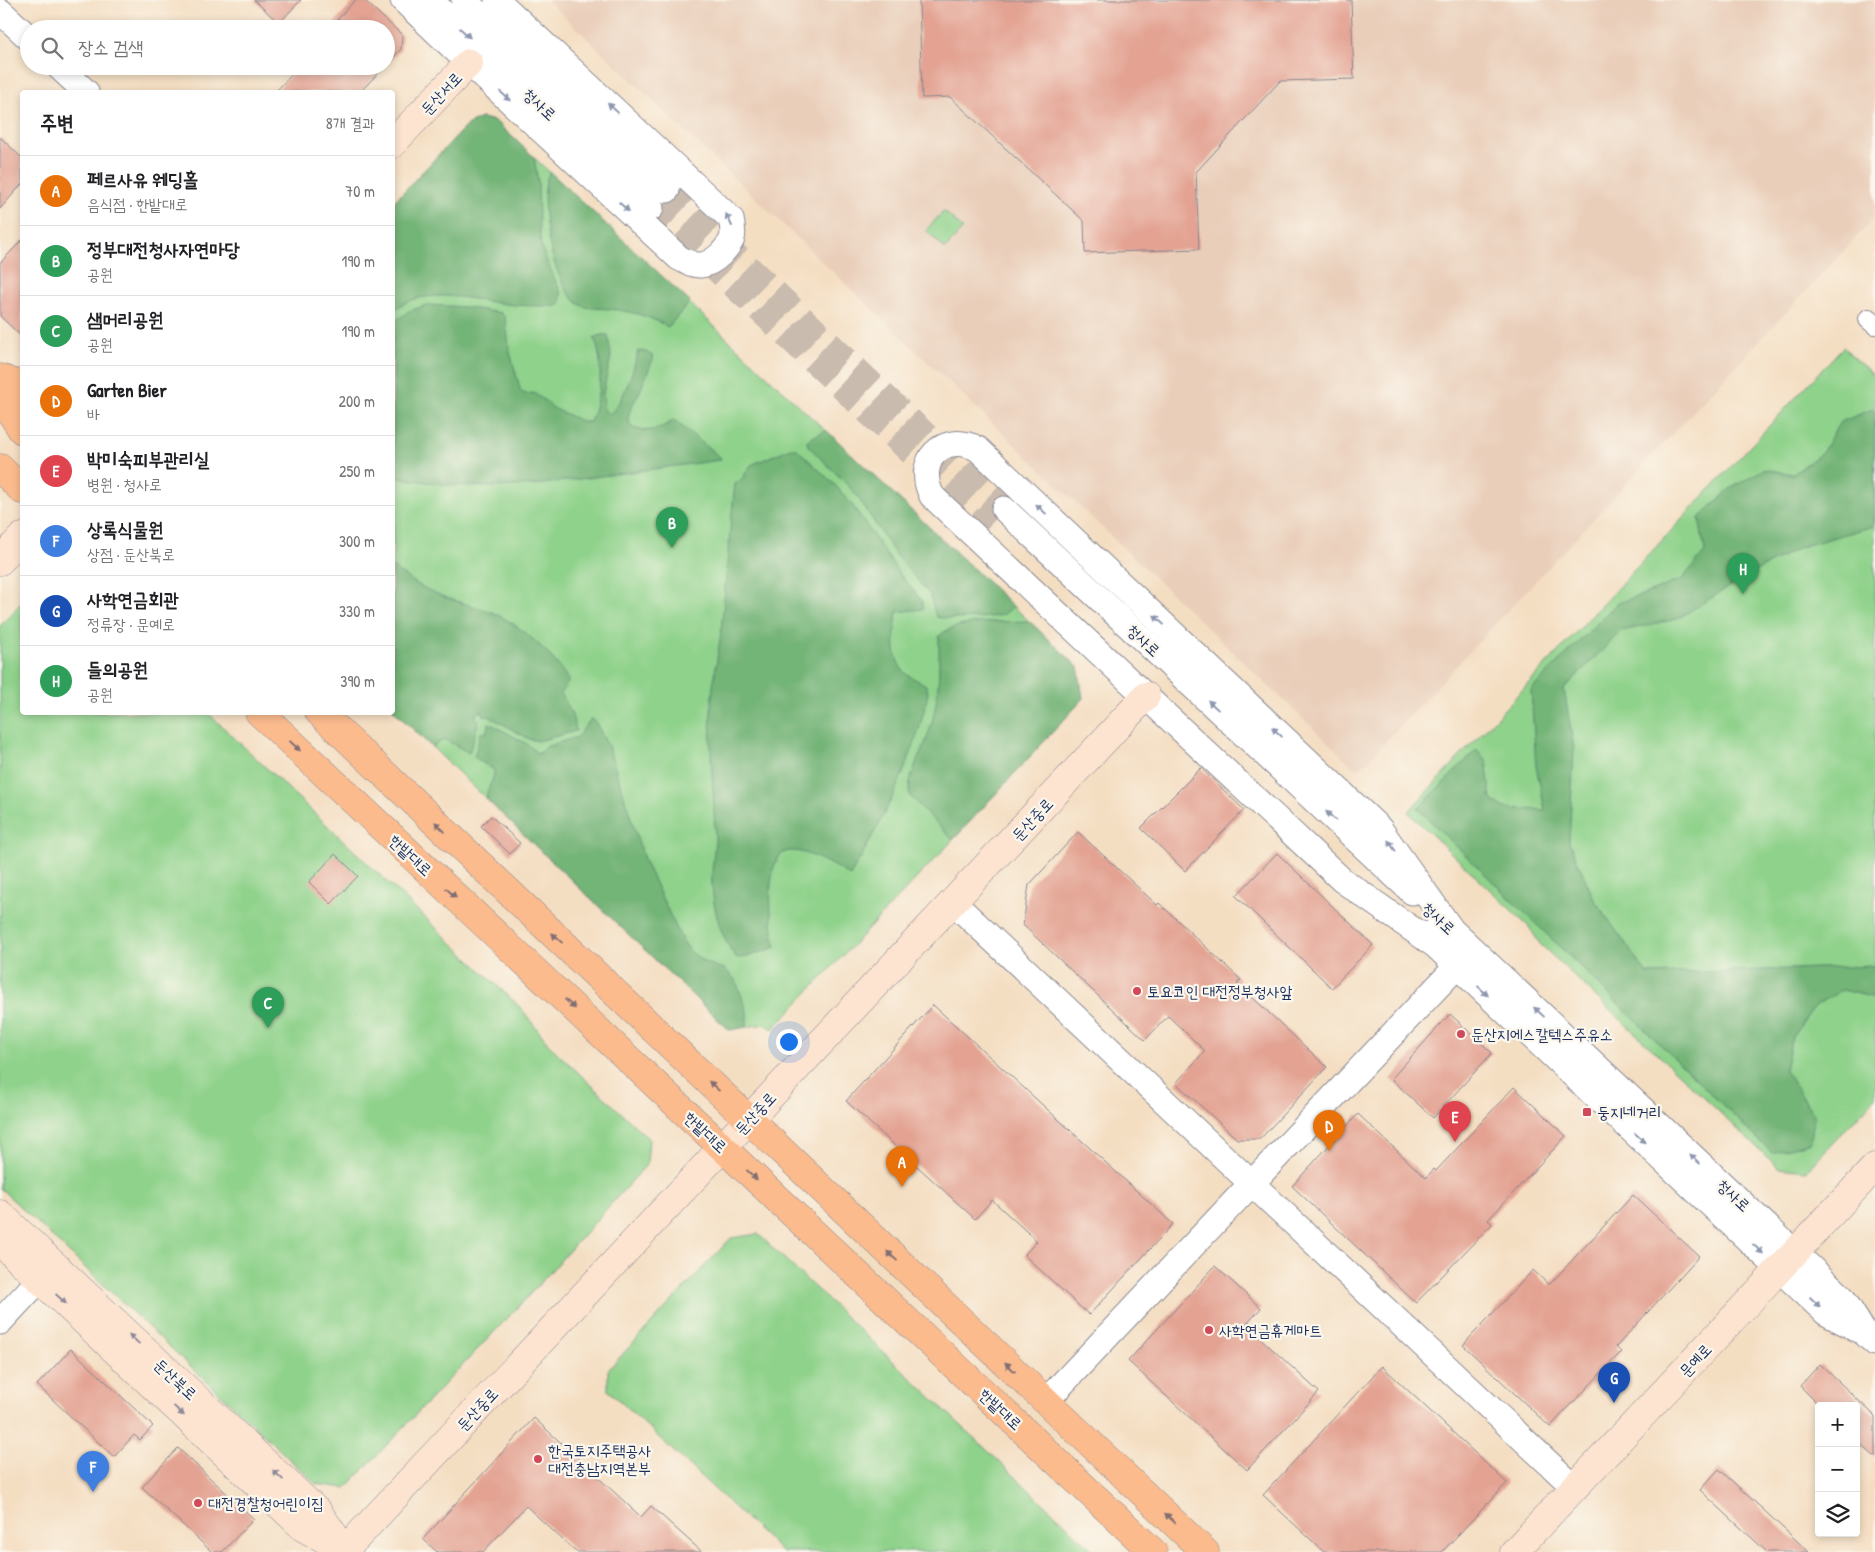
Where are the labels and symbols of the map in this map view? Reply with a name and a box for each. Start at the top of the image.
one-way arrow [459,27,471,39]
street label: 둔산서로 [415,67,467,119]
street label: 청사로 [518,83,562,125]
one-way arrow [498,90,510,102]
one-way arrow [608,102,620,114]
one-way arrow [617,201,630,212]
one-way arrow [725,213,734,228]
one-way arrow [1035,503,1047,515]
pin: B [656,507,688,548]
pin: H [1727,553,1759,594]
one-way arrow [1153,614,1165,626]
street label: 청사로 [1122,619,1166,661]
one-way arrow [1207,699,1219,711]
one-way arrow [1272,726,1284,738]
one-way arrow [288,740,300,752]
street label: 둔산중로 [1006,793,1058,845]
one-way arrow [1326,810,1338,822]
one-way arrow [434,821,446,833]
street label: 한밭대로 [385,829,437,881]
one-way arrow [1387,839,1397,853]
one-way arrow [445,887,457,899]
street label: 청사로 [1417,897,1461,939]
one-way arrow [552,932,564,944]
place label: 토요코인 대전정부청사앞 [1147,980,1292,1002]
marker: 토요코인 대전정부청사앞 [1131,985,1143,997]
one-way arrow [1477,985,1489,997]
pin: C [252,987,284,1028]
one-way arrow [564,998,576,1010]
one-way arrow [1533,1006,1545,1018]
place label: 둔산지에스칼텍스주유소 [1471,1023,1613,1045]
marker: 둔산지에스칼텍스주유소 [1455,1028,1467,1040]
your location [776,1029,802,1055]
one-way arrow [708,1080,720,1092]
street label: 둔산중로 [729,1087,781,1139]
pin: E [1439,1101,1471,1142]
place label: 둥지네거리 [1597,1101,1661,1123]
street label: 한밭대로 [680,1106,732,1158]
marker: 둥지네거리 [1581,1106,1593,1118]
pin: D [1313,1110,1345,1151]
one-way arrow [1634,1132,1646,1144]
pin: A [886,1146,918,1187]
one-way arrow [1690,1153,1702,1165]
one-way arrow [746,1169,758,1181]
street label: 청사로 [1712,1174,1756,1216]
one-way arrow [1752,1243,1764,1255]
one-way arrow [887,1250,899,1262]
one-way arrow [55,1293,67,1305]
one-way arrow [1809,1296,1821,1308]
place label: 사학연금휴게마트 [1219,1319,1322,1341]
marker: 사학연금휴게마트 [1203,1324,1215,1336]
one-way arrow [128,1333,140,1345]
street label: 문예로 [1674,1338,1716,1382]
street label: 둔산북로 [150,1353,202,1405]
one-way arrow [1005,1361,1017,1373]
pin: G [1598,1362,1630,1403]
street label: 둔산중로 [451,1383,503,1435]
street label: 한밭대로 [975,1383,1027,1435]
one-way arrow [173,1405,185,1417]
place label: 한국토지주택공사 대전충남지역본부 [548,1439,651,1479]
pin: F [77,1451,109,1492]
marker: 한국토지주택공사 대전충남지역본부 [532,1453,544,1465]
one-way arrow [272,1469,284,1481]
place label: 대전경찰청어린이집 [208,1492,324,1514]
marker: 대전경찰청어린이집 [192,1497,204,1509]
one-way arrow [1164,1512,1176,1524]

